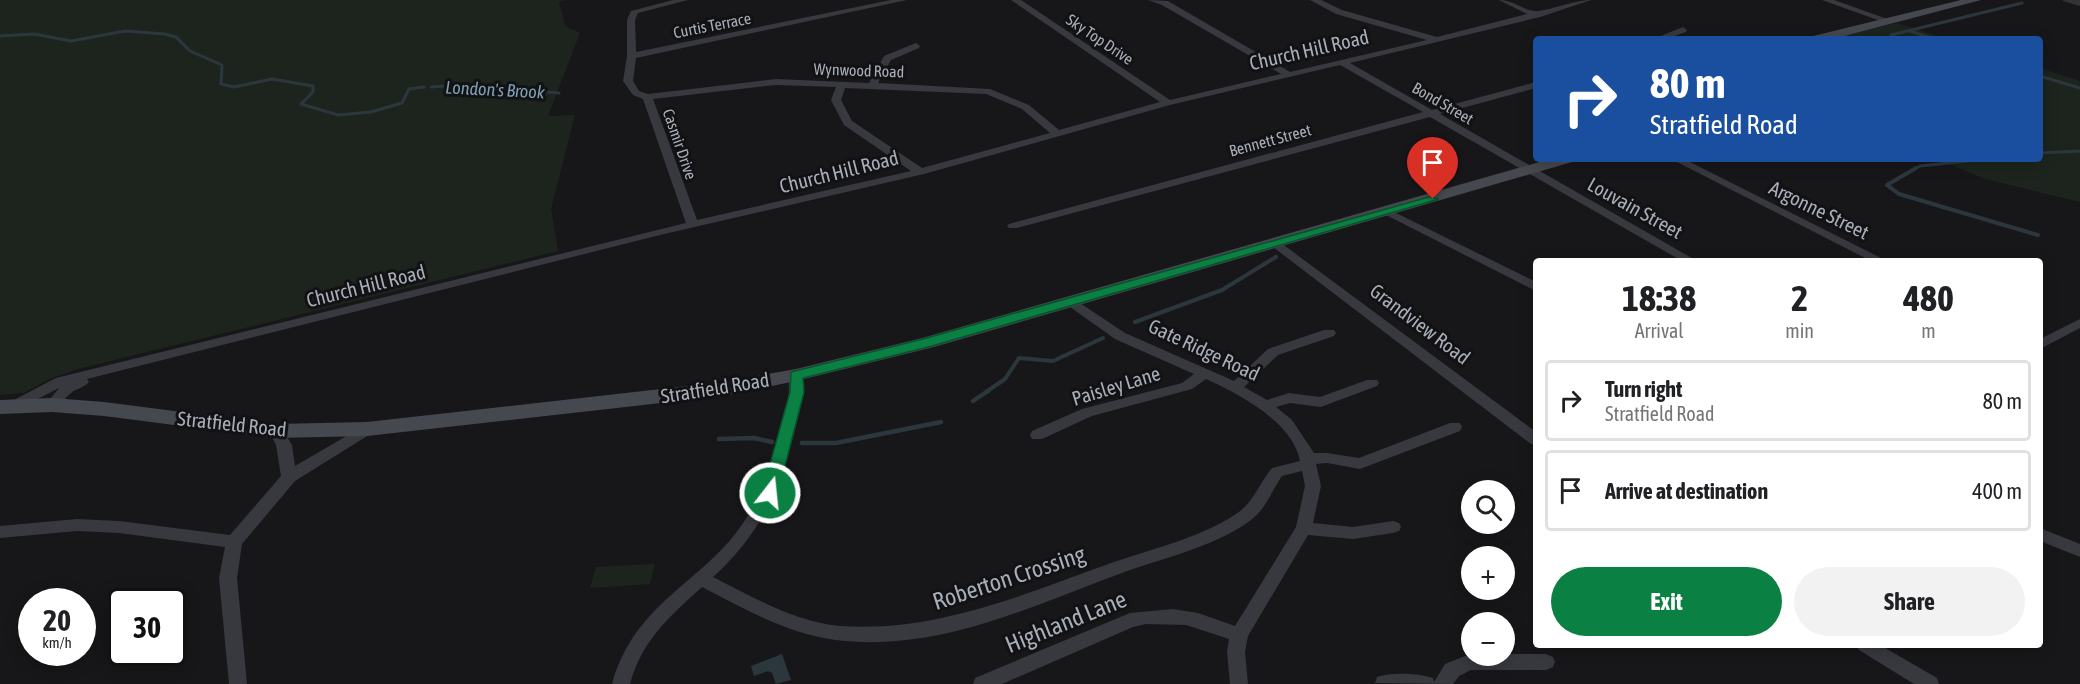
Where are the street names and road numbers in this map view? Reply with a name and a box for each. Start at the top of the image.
street label: Curtis Terrace [672,9,752,41]
street label: Sky Top Drive [1063,10,1137,69]
street label: Church Hill Road [1247,25,1371,74]
street label: Wynwood Road [813,59,905,82]
street label: Bond Street [1409,78,1477,128]
street label: Casmir Drive [660,106,700,182]
street label: Bennett Street [1227,120,1313,160]
street label: Church Hill Road [777,146,901,197]
street label: Louvain Street [1584,172,1687,243]
street label: Argonne Street [1766,176,1873,244]
street label: Church Hill Road [304,260,428,311]
street label: Grandview Road [1366,279,1475,369]
street label: Gate Ridge Road [1145,314,1263,385]
street label: Paisley Lane [1069,361,1163,410]
street label: Stratfield Road [659,368,771,407]
street label: Stratfield Road [176,406,288,441]
street label: Roberton Crossing [929,540,1089,615]
street label: Highland Lane [1001,585,1130,658]

